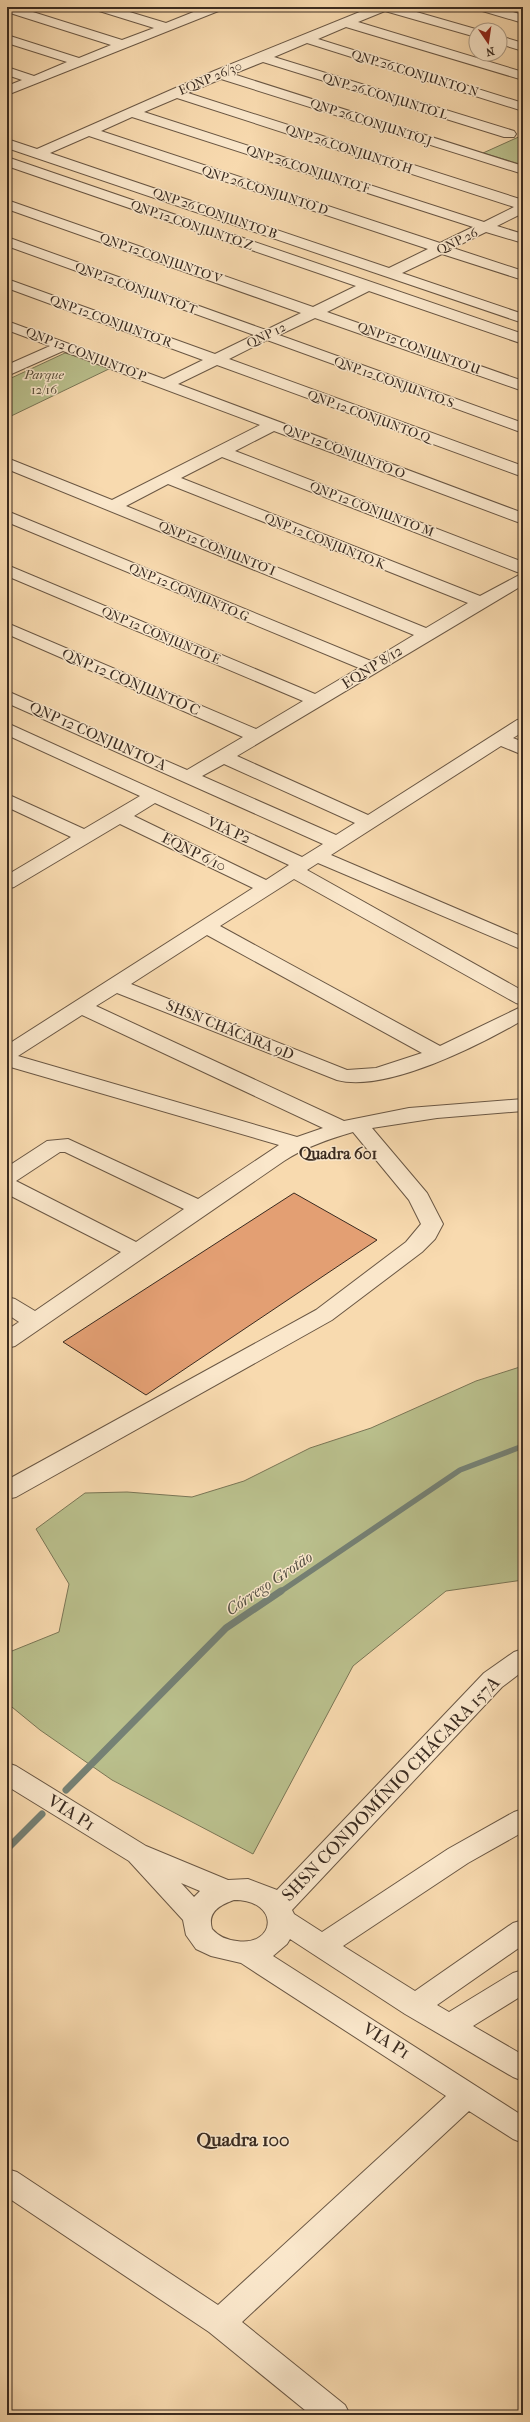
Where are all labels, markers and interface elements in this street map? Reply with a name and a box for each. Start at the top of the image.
north arrow [468,22,508,62]
text: N [484,44,496,59]
street label: QNP 26 CONJUNTO N [350,47,481,100]
street label: EQNP 26/30 [176,58,244,98]
street label: QNP 26 CONJUNTO L [321,70,450,122]
street label: QNP 26 CONJUNTO J [308,95,434,149]
street label: QNP 26 CONJUNTO H [284,121,414,177]
street label: QNP 26 CONJUNTO F [244,142,372,196]
street label: QNP 26 CONJUNTO D [200,162,330,218]
street label: QNP 26 CONJUNTO B [151,185,279,241]
street label: QNP 12 CONJUNTO Z [129,197,255,253]
street label: QNP 26 [434,224,481,257]
street label: QNP 12 CONJUNTO V [98,230,225,286]
street label: QNP 12 CONJUNTO T [73,259,199,317]
street label: QNP 12 CONJUNTO R [48,292,175,350]
street label: QNP 12 [244,319,288,351]
street label: QNP 12 CONJUNTO U [355,319,483,377]
street label: QNP 12 CONJUNTO P [24,324,148,384]
street label: QNP 12 CONJUNTO S [332,353,456,411]
park label: Parque 12/16 [23,367,64,397]
street label: QNP 12 CONJUNTO Q [305,387,436,447]
street label: QNP 12 CONJUNTO O [281,421,407,481]
street label: QNP 12 CONJUNTO M [308,478,436,540]
street label: QNP 12 CONJUNTO K [262,510,388,572]
street label: QNP 12 CONJUNTO I [156,518,278,578]
street label: QNP 12 CONJUNTO G [127,560,251,624]
street label: QNP 12 CONJUNTO E [99,603,223,667]
street label: EQNP 8/12 [338,641,406,693]
street label: QNP 12 CONJUNTO C [59,645,203,719]
street label: QNP 12 CONJUNTO A [27,698,170,774]
street label: VIA P2 [204,812,254,848]
street label: EQNP 6/10 [159,829,229,875]
street label: SHSN CHÁCARA 9D [163,996,297,1064]
district label: Quadra 601 [299,1144,377,1163]
water label: Córrego Grotão [222,1547,316,1619]
street label: SHSN CONDOMÍNIO CHÁCARA 157A [277,1671,505,1906]
street label: VIA P1 [43,1790,98,1836]
street label: VIA P1 [358,2018,413,2064]
district label: Quadra 100 [196,2129,290,2151]

